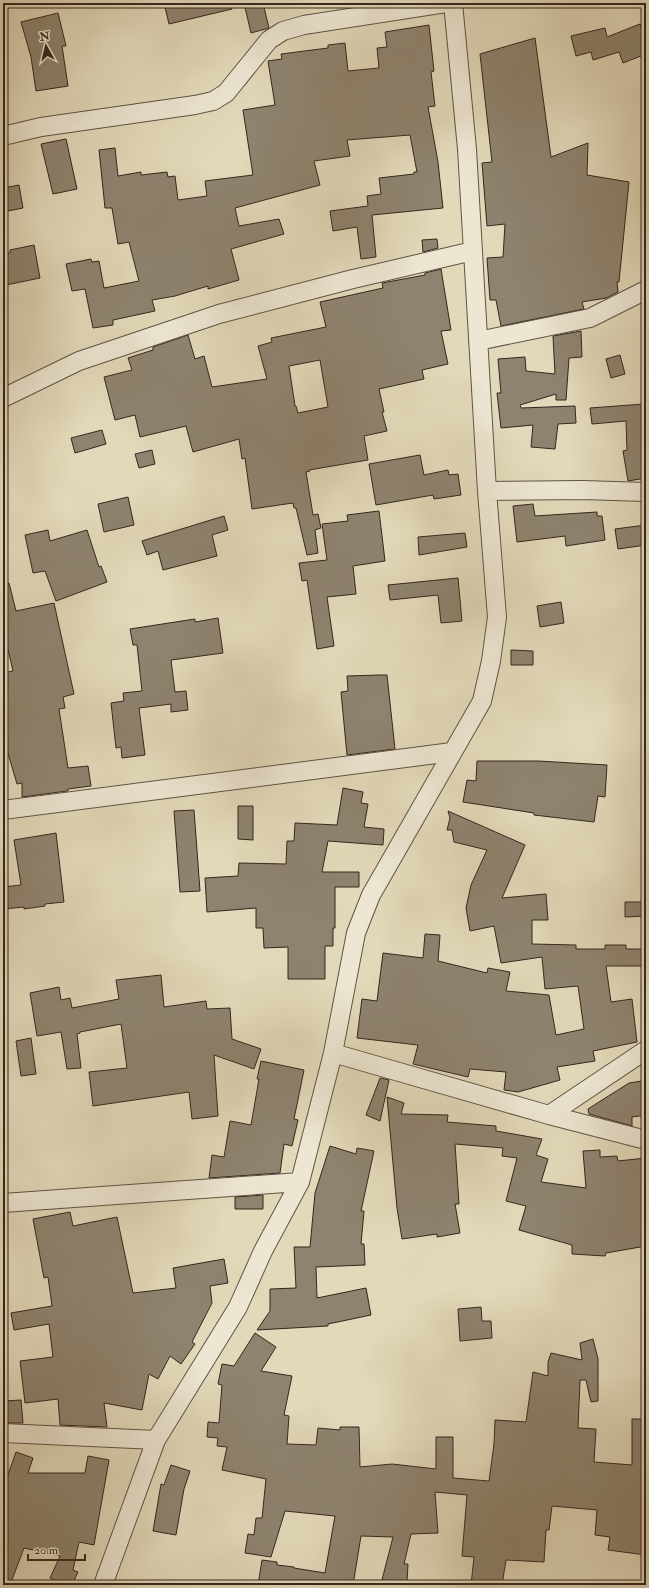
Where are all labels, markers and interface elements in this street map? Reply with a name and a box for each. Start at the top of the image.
north arrow [26,26,66,66]
text: N [38,29,52,44]
scale bar [28,1536,85,1562]
text: 20 m [34,1543,59,1558]

